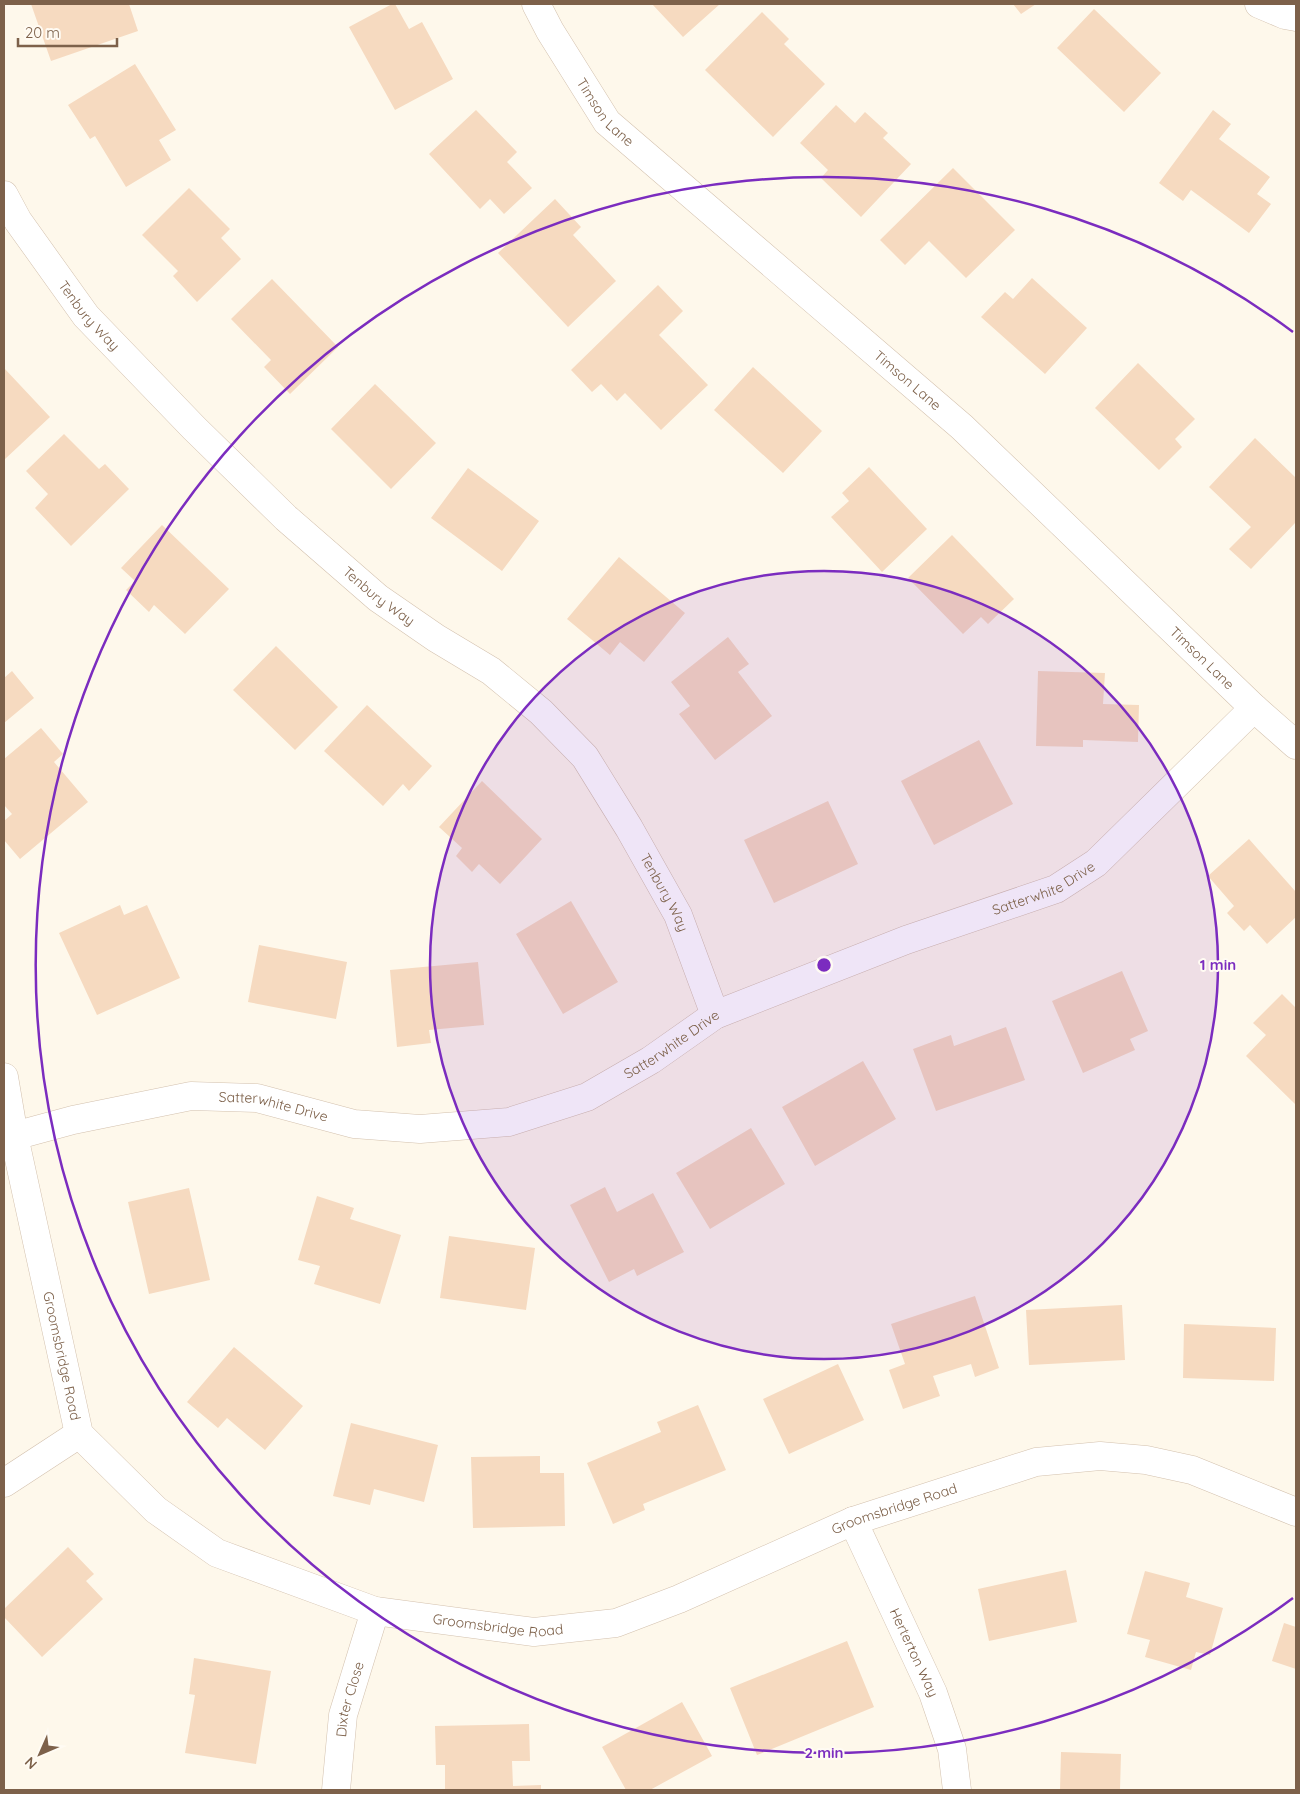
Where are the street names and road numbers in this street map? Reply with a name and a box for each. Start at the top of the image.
street label: Timson Lane [573,75,638,150]
street label: Tenbury Way [55,277,124,354]
street label: Timson Lane [870,346,945,414]
street label: Tenbury Way [339,563,418,630]
street label: Timson Lane [1166,623,1238,693]
street label: Tenbury Way [636,850,692,934]
street label: Satterwhite Drive [990,857,1098,919]
street label: Satterwhite Drive [620,1006,723,1083]
street label: Satterwhite Drive [218,1088,330,1126]
street label: Groomsbridge Road [39,1290,85,1422]
street label: Groomsbridge Road [829,1479,959,1538]
street label: Herterton Way [886,1605,943,1700]
street label: Groomsbridge Road [432,1610,564,1641]
street label: Dixter Close [332,1659,368,1738]

